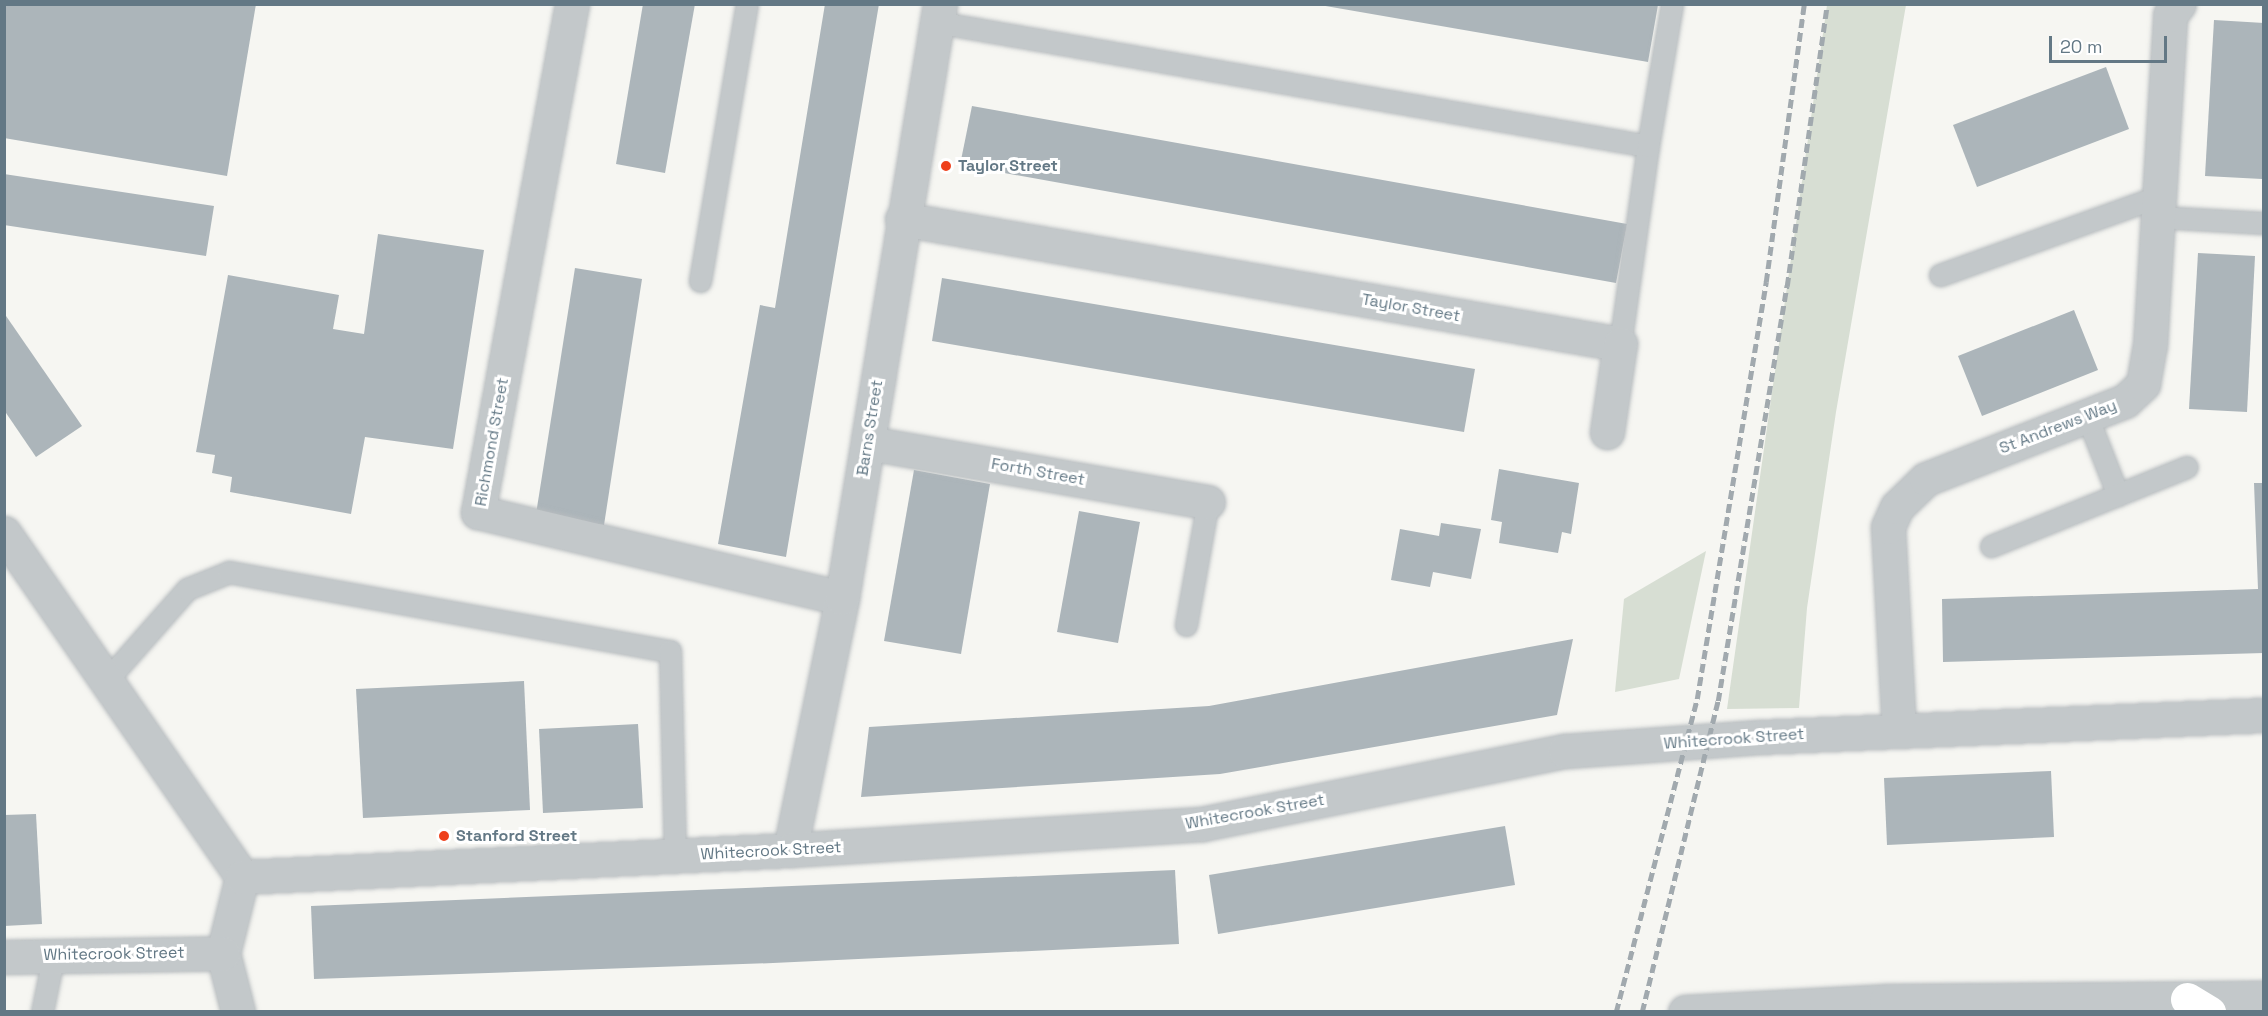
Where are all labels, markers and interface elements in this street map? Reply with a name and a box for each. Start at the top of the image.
scale bar [2052,24,2170,62]
text: 20 m [2060,35,2103,58]
place label: Taylor Street [958,156,1058,176]
marker: Taylor Street [939,159,953,173]
street label: Taylor Street [1360,290,1462,326]
street label: Richmond Street [471,376,513,508]
street label: Barns Street [853,379,887,477]
street label: St Andrews Way [1996,396,2120,458]
street label: Forth Street [990,454,1086,490]
street label: Whitecrook Street [1663,725,1805,753]
street label: Whitecrook Street [1184,790,1326,834]
place label: Stanford Street [456,826,577,846]
marker: Stanford Street [437,829,451,843]
street label: Whitecrook Street [700,838,842,864]
street label: Whitecrook Street [43,943,185,965]

